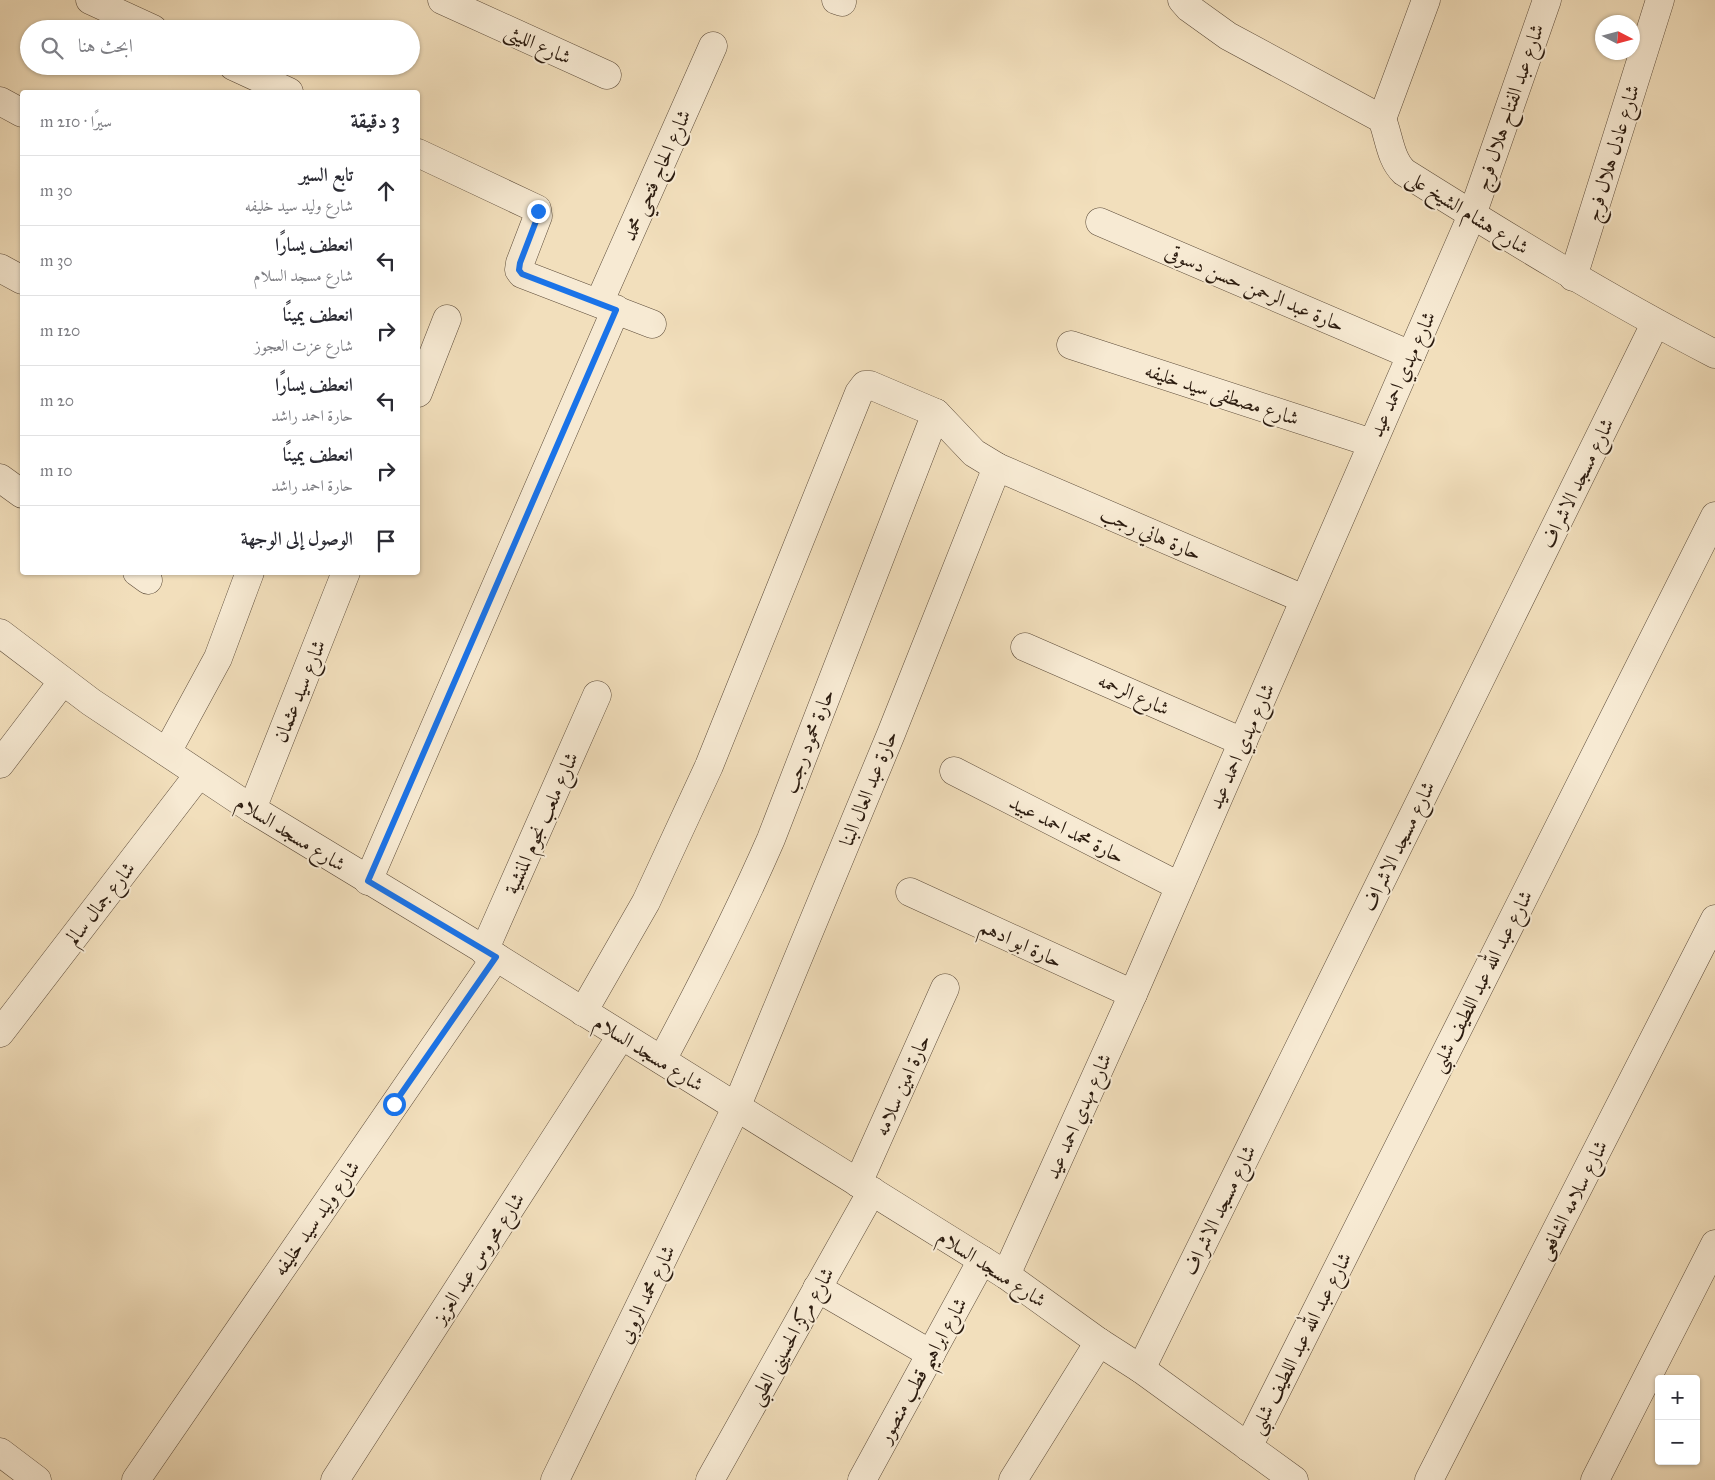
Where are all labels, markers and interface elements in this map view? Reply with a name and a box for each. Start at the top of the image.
north arrow [1595,15,1640,60]
street label: شارع الليثى [499,19,575,75]
search box [20,20,420,75]
street label: شارع عبد الفتاح هلال فرج [1469,20,1554,195]
icon: search [38,34,66,62]
text: ابحث هنا [78,34,133,57]
street label: شارع عادل هلال فرج [1580,82,1650,226]
street label: شارع الحاج فتحي محمد [616,106,702,247]
text: 3 دقيقة [350,108,400,134]
text: سيرًا · 210 m [40,112,112,131]
text: تابع السير [299,163,353,186]
street label: شارع هشام الشيخ على [1399,165,1534,264]
icon: ahead [372,177,400,205]
text: 30 m [40,181,73,200]
text: شارع وليد سيد خليفه [245,196,353,215]
route end [527,200,550,223]
text: انعطف يسارًا [275,233,353,256]
street label: حارة عبد الرحمن حسن دسوقى [1161,239,1348,339]
icon: left [372,247,400,275]
text: 30 m [40,251,73,270]
text: شارع مسجد السلام [253,266,353,285]
text: انعطف يمينًا [283,303,353,326]
street label: شارع مهدي احمد عيد [1364,307,1446,443]
icon: right [372,317,400,345]
text: 120 m [40,321,80,340]
text: شارع عزت العجوز [255,336,353,355]
street label: شارع مصطفى سيد خليفه [1140,358,1302,436]
text: انعطف يسارًا [275,373,353,396]
icon: left [372,387,400,415]
text: 20 m [40,391,74,410]
text: حارة احمد راشد [271,406,353,425]
street label: شارع مسجد الاشراف [1535,414,1624,555]
text: انعطف يمينًا [283,443,353,466]
icon: right [372,457,400,485]
text: 10 m [40,461,72,480]
text: حارة احمد راشد [271,476,353,495]
street label: حارة هاني رجب [1095,501,1205,569]
text: الوصول إلى الوجهة [241,527,353,550]
icon: arrive [372,527,400,555]
street label: شارع سيد عثمان [268,636,336,748]
street label: شارع الرحمه [1092,668,1173,726]
street label: شارع مهدي احمد عيد [1203,679,1285,815]
street label: حارة محمود رجب [777,685,841,797]
street label: حارة عبد العال البنا [834,727,902,849]
street label: شارع ملعب نجوم المنشية [499,748,589,900]
street label: شارع مسجد الاشراف [1356,777,1445,918]
street label: شارع مسجد السلام [229,790,350,881]
street label: حارة محمد احمد عبيد [1005,790,1129,868]
street label: شارع جمال سالم [60,856,145,953]
street label: شارع عبد الله عبد اللطيف شلبى [1422,885,1543,1079]
street label: حارة ابو ادهم [973,913,1066,979]
street label: شارع مسجد السلام [587,1010,708,1101]
street label: حارة امين سلامه [869,1031,935,1139]
street label: شارع مهدي احمد عيد [1040,1049,1122,1185]
route start [383,1093,406,1116]
street label: شارع سلامه الشافعى [1532,1136,1618,1267]
street label: شارع مسجد الاشراف [1177,1141,1266,1282]
street label: شارع وليد سيد خليفه [267,1156,370,1284]
street label: شارع محروس عبد العزيز [426,1188,534,1333]
street label: شارع مسجد السلام [930,1224,1051,1317]
street label: شارع محمد الروبى [612,1241,685,1350]
street label: شارع عبد الله عبد اللطيف شلبى [1241,1247,1362,1441]
street label: شارع مركز الحسينى الطبى [743,1263,844,1412]
street label: شارع ابراهيم قطب منصور [871,1293,979,1453]
map controls [1655,1375,1700,1465]
button: + [1655,1375,1700,1420]
button: − [1655,1420,1700,1465]

